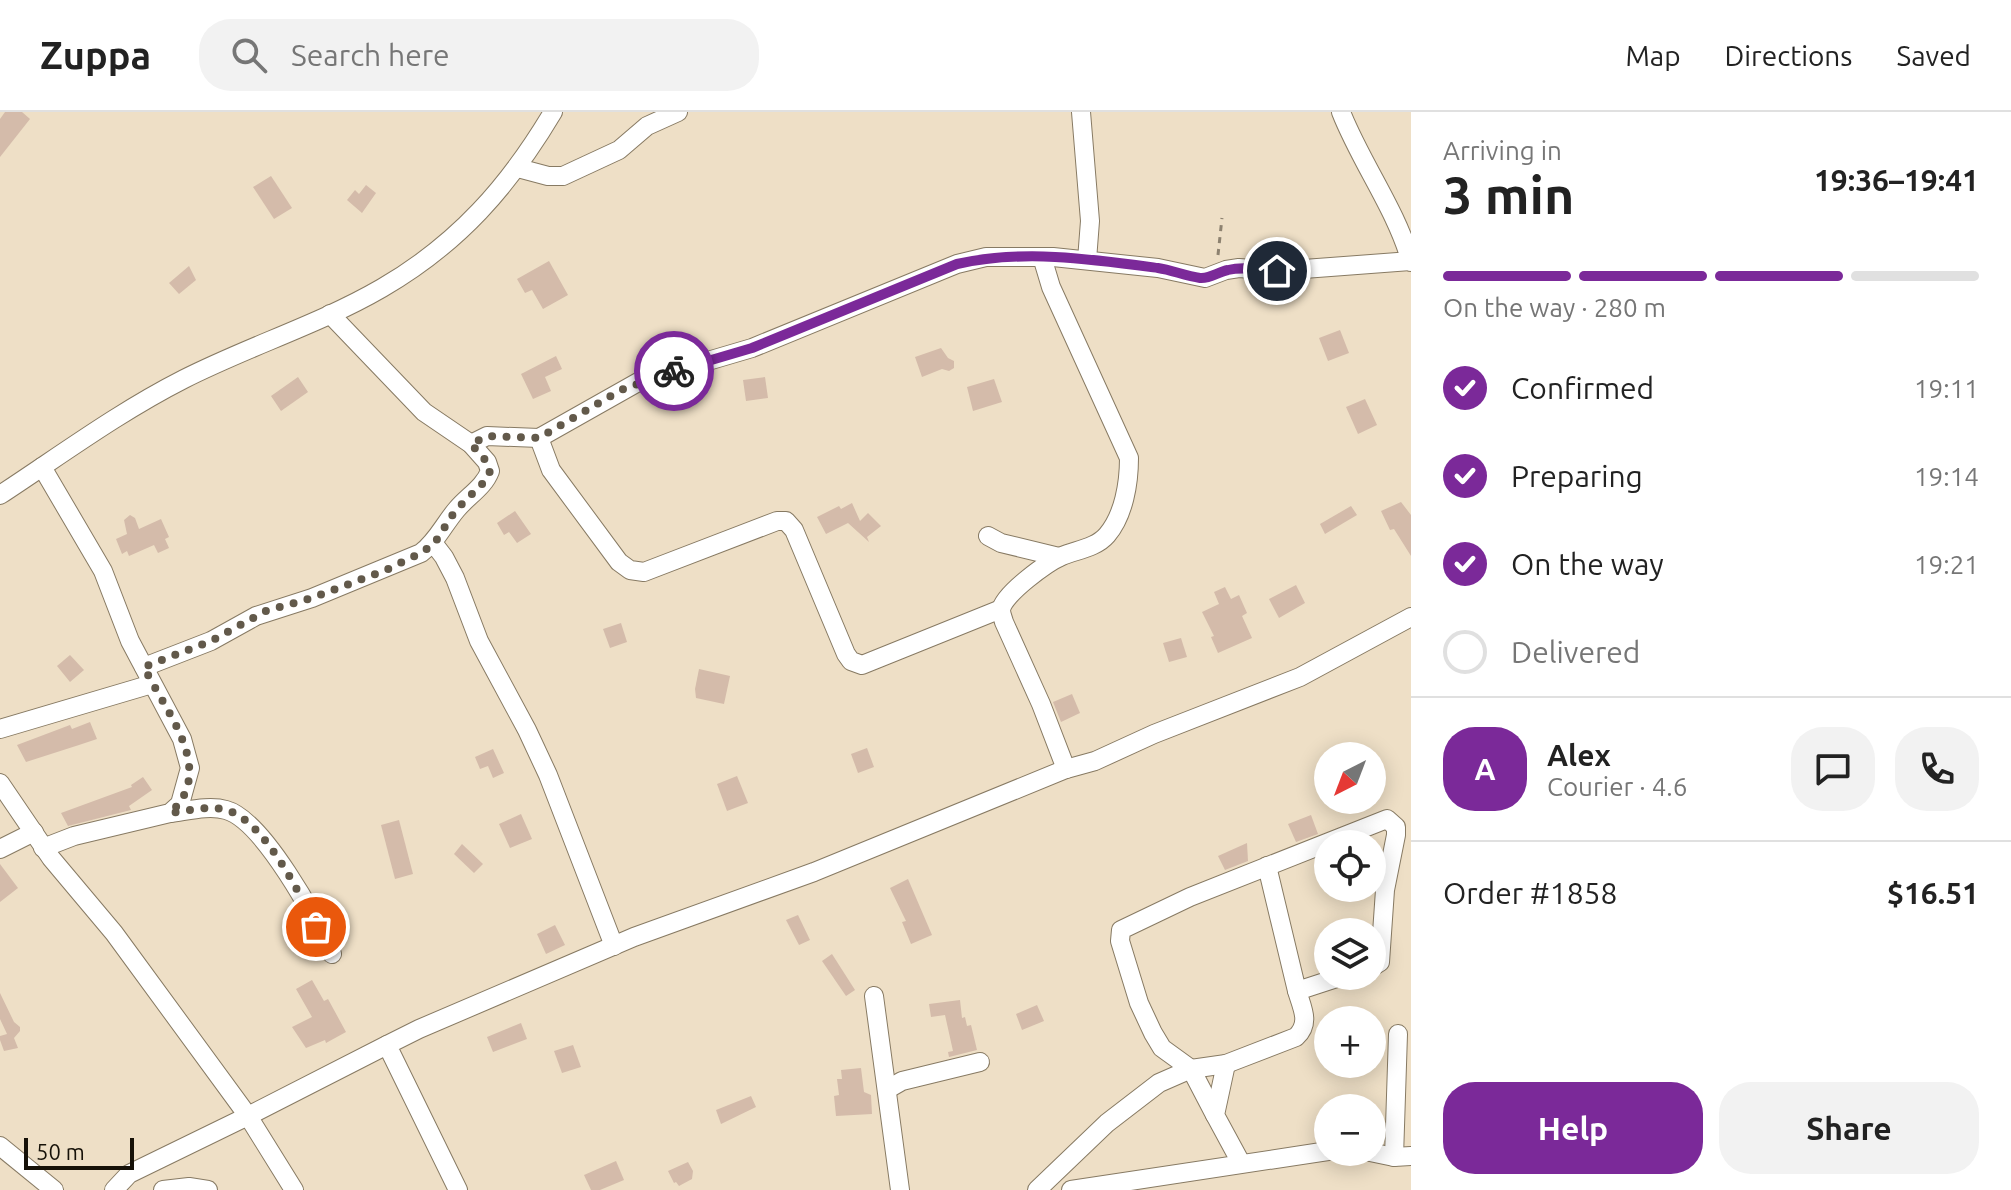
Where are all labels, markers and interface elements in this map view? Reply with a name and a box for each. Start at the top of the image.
search box [199,19,759,91]
icon: search [227,33,271,77]
text: Zuppa [40,34,151,76]
text: Search here [291,38,450,72]
text: Map [1625,40,1681,71]
text: Directions [1725,40,1852,71]
text: Saved [1896,40,1971,71]
text: Arriving in [1443,136,1562,165]
text: 19:36–19:41 [1814,163,1979,197]
text: 3 min [1443,166,1574,224]
pin [1243,237,1311,305]
icon: home [1255,249,1299,293]
text: On the way · 280 m [1443,293,1666,322]
courier [634,331,714,411]
icon: bike [652,349,696,393]
icon: check [1443,366,1487,410]
text: Confirmed [1511,371,1654,405]
text: 19:11 [1914,374,1979,403]
icon: check [1443,454,1487,498]
text: Preparing [1511,459,1643,493]
text: 19:14 [1914,462,1979,491]
icon: check [1443,542,1487,586]
text: On the way [1511,547,1664,581]
text: 19:21 [1914,550,1979,579]
text: Delivered [1511,635,1640,669]
button: chat [1791,727,1875,811]
button: phone [1895,727,1979,811]
text: Alex [1547,738,1611,772]
north arrow [1314,742,1386,814]
map controls [1314,742,1386,1166]
text: A [1474,752,1496,786]
text: Courier · 4.6 [1547,772,1687,801]
button: locate [1314,830,1386,902]
text: Order #1858 [1443,876,1617,910]
text: $16.51 [1887,876,1979,910]
pin [282,893,350,961]
icon: bag [294,905,338,949]
button: layers [1314,918,1386,990]
button: + [1314,1006,1386,1078]
button: Help [1443,1082,1703,1174]
button: Share [1719,1082,1979,1174]
button: − [1314,1094,1386,1166]
scale bar [24,1134,134,1170]
text: 50 m [36,1139,85,1164]

